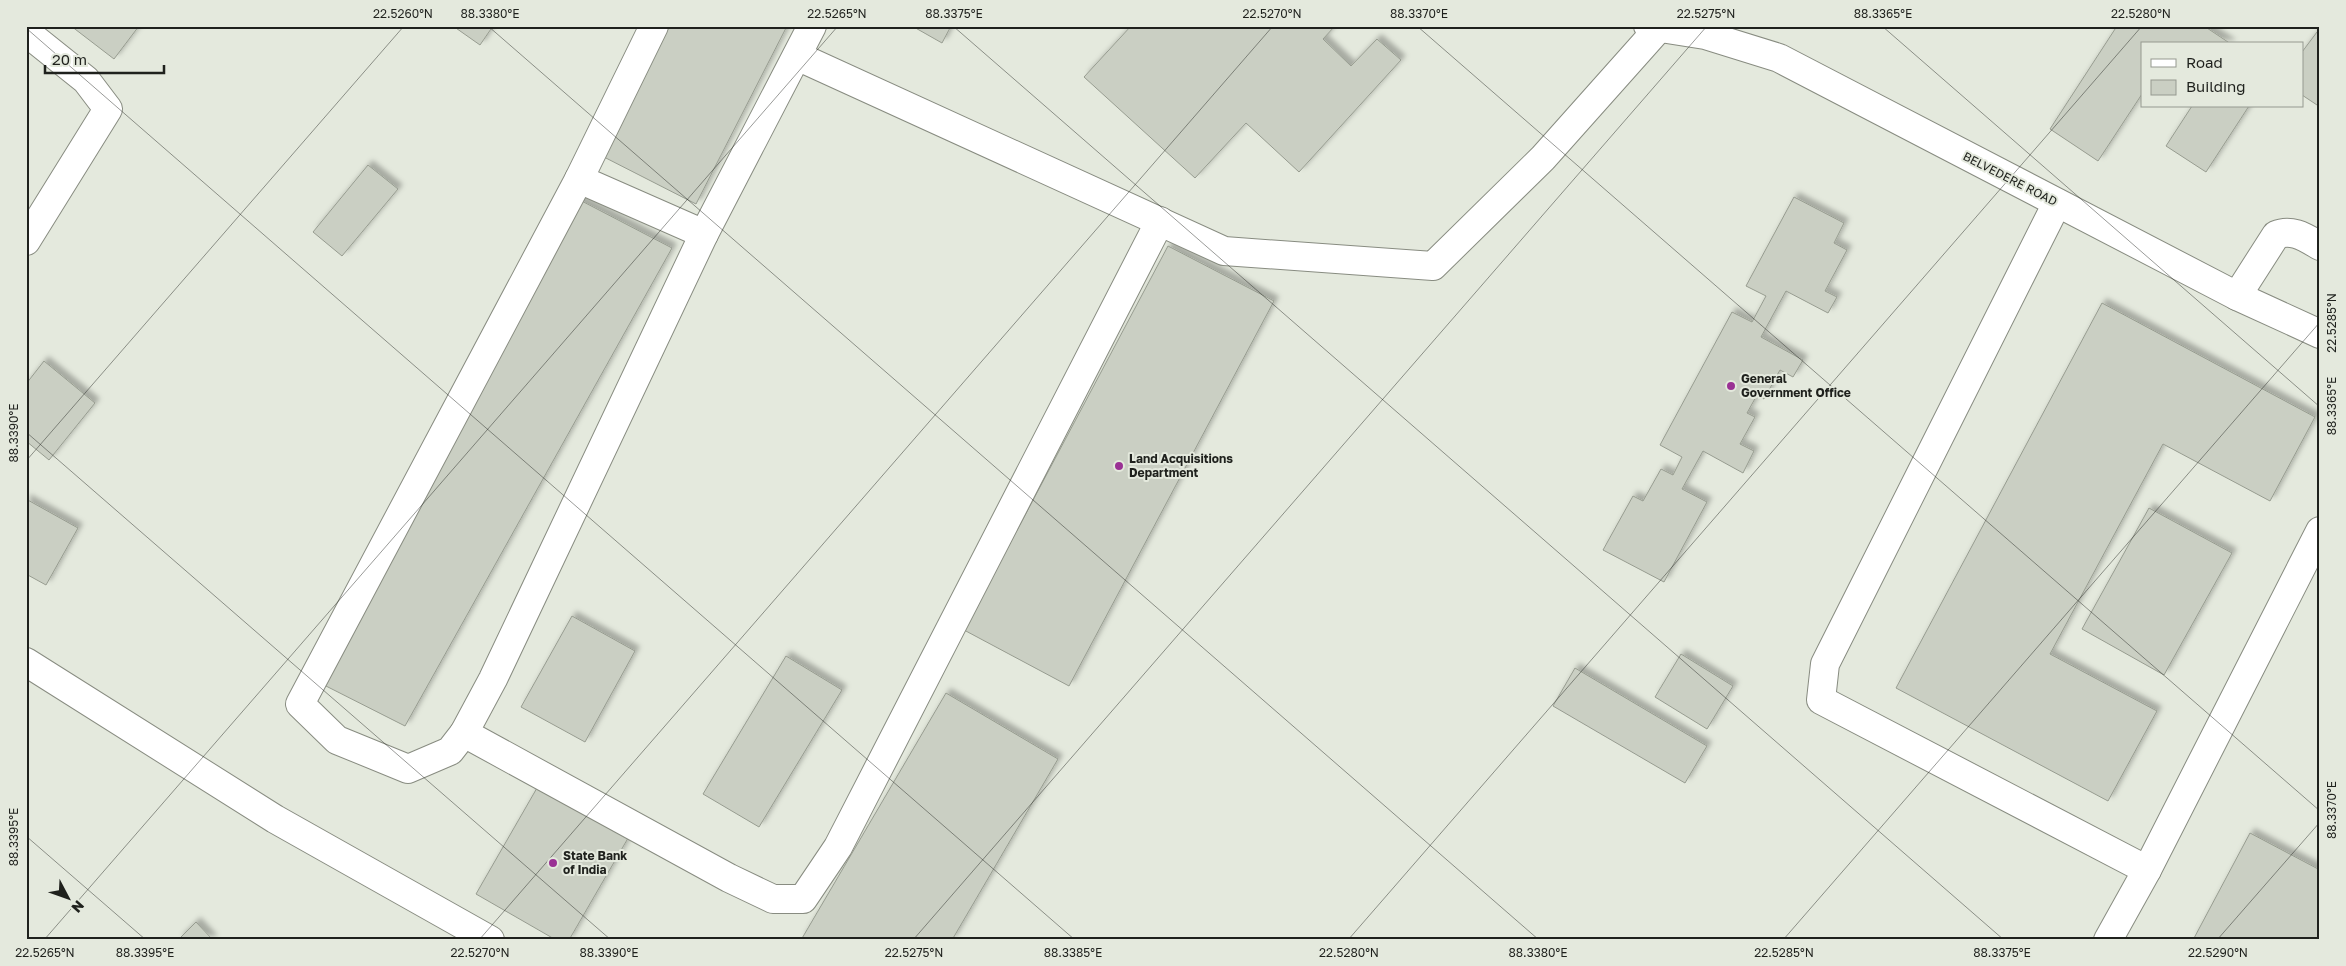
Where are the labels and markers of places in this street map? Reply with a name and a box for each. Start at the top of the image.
place label: General Government Office [1741,371,1851,400]
marker: General Government Office [1725,380,1737,392]
place label: Land Acquisitions Department [1129,451,1233,480]
marker: Land Acquisitions Department [1113,460,1125,472]
place label: State Bank of India [563,848,627,877]
marker: State Bank of India [547,857,559,869]

